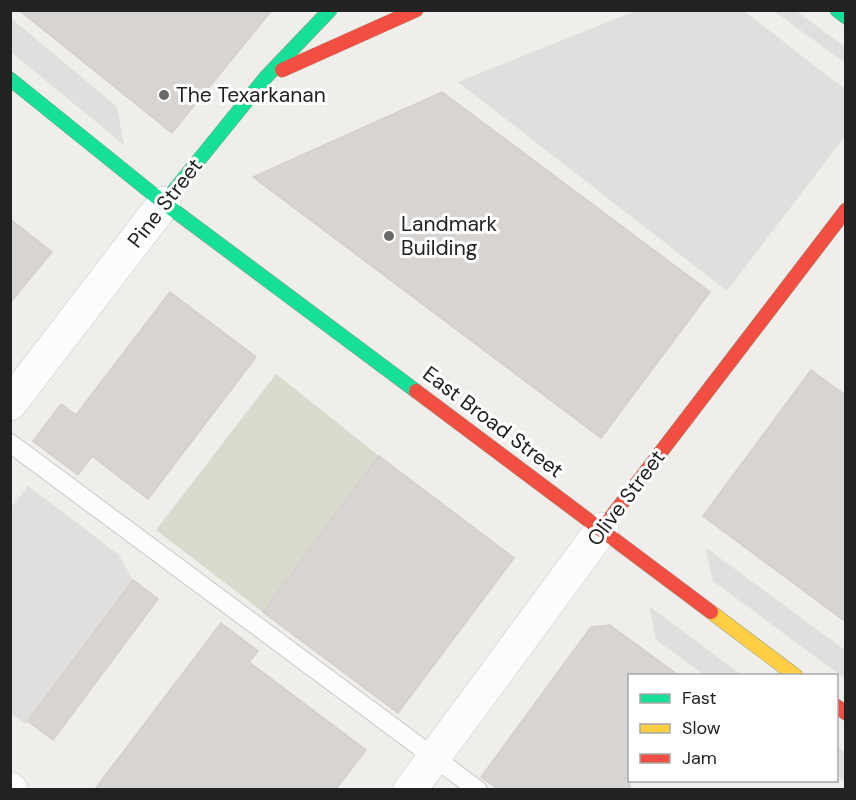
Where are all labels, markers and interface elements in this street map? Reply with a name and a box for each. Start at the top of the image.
place label: The Texarkanan [176,81,326,109]
marker: The Texarkanan [157,88,171,102]
street label: Pine Street [121,152,209,254]
place label: Landmark Building [401,210,498,262]
marker: Landmark Building [382,229,396,243]
street label: East Broad Street [417,360,569,484]
street label: Olive Street [581,444,671,552]
legend [628,674,838,782]
text: Fast [682,686,717,710]
text: Slow [682,716,721,740]
text: Jam [682,746,717,770]

